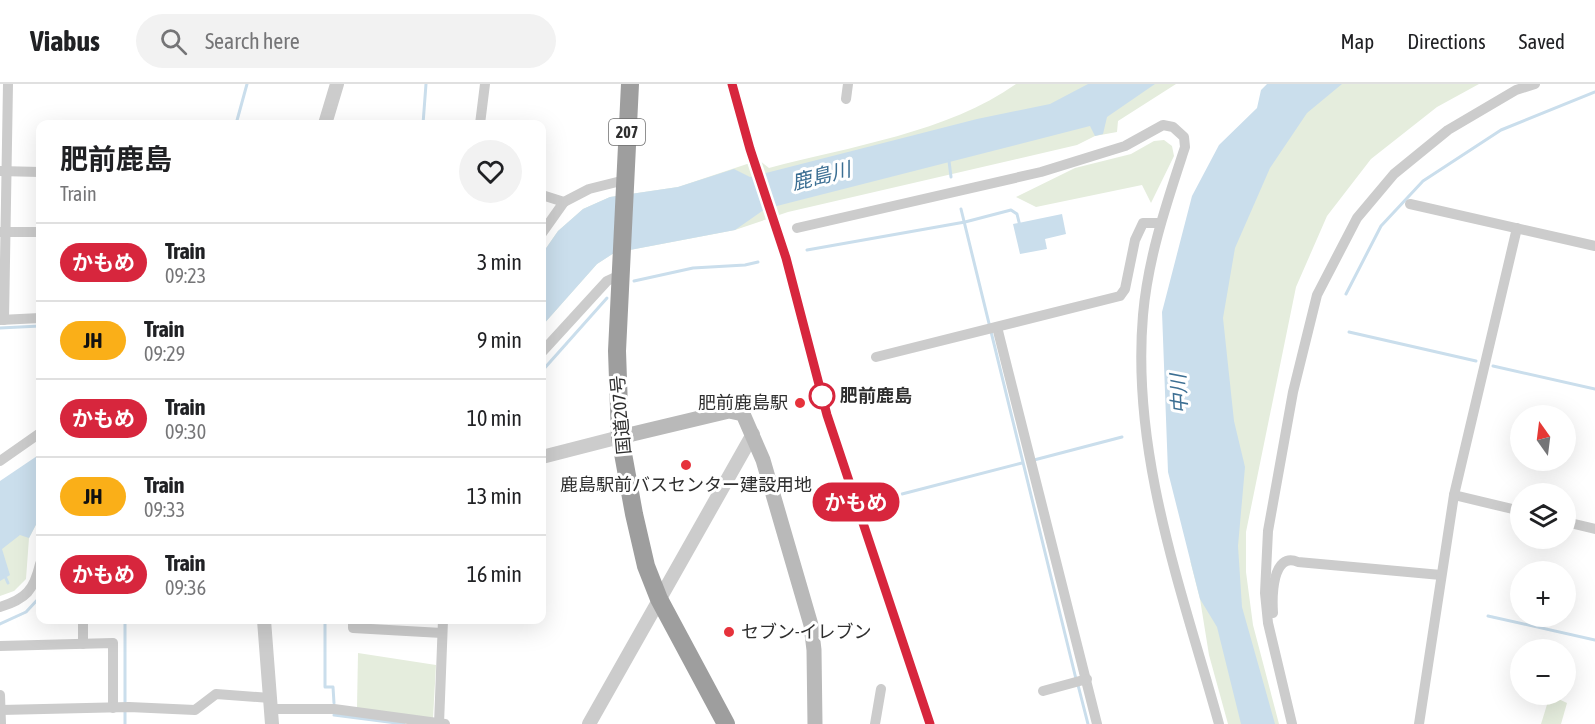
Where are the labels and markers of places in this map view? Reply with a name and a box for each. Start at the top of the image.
marker: 肥前鹿島 [809,383,835,409]
place label: 肥前鹿島 [840,385,912,406]
place label: 肥前鹿島駅 [698,392,788,413]
marker: 肥前鹿島駅 [793,396,807,410]
marker: 鹿島駅前バスセンター建設用地 [679,458,693,472]
place label: 鹿島駅前バスセンター建設用地 [560,474,812,495]
place label: セブン-イレブン [741,621,872,642]
marker: セブン-イレブン [722,625,736,639]

